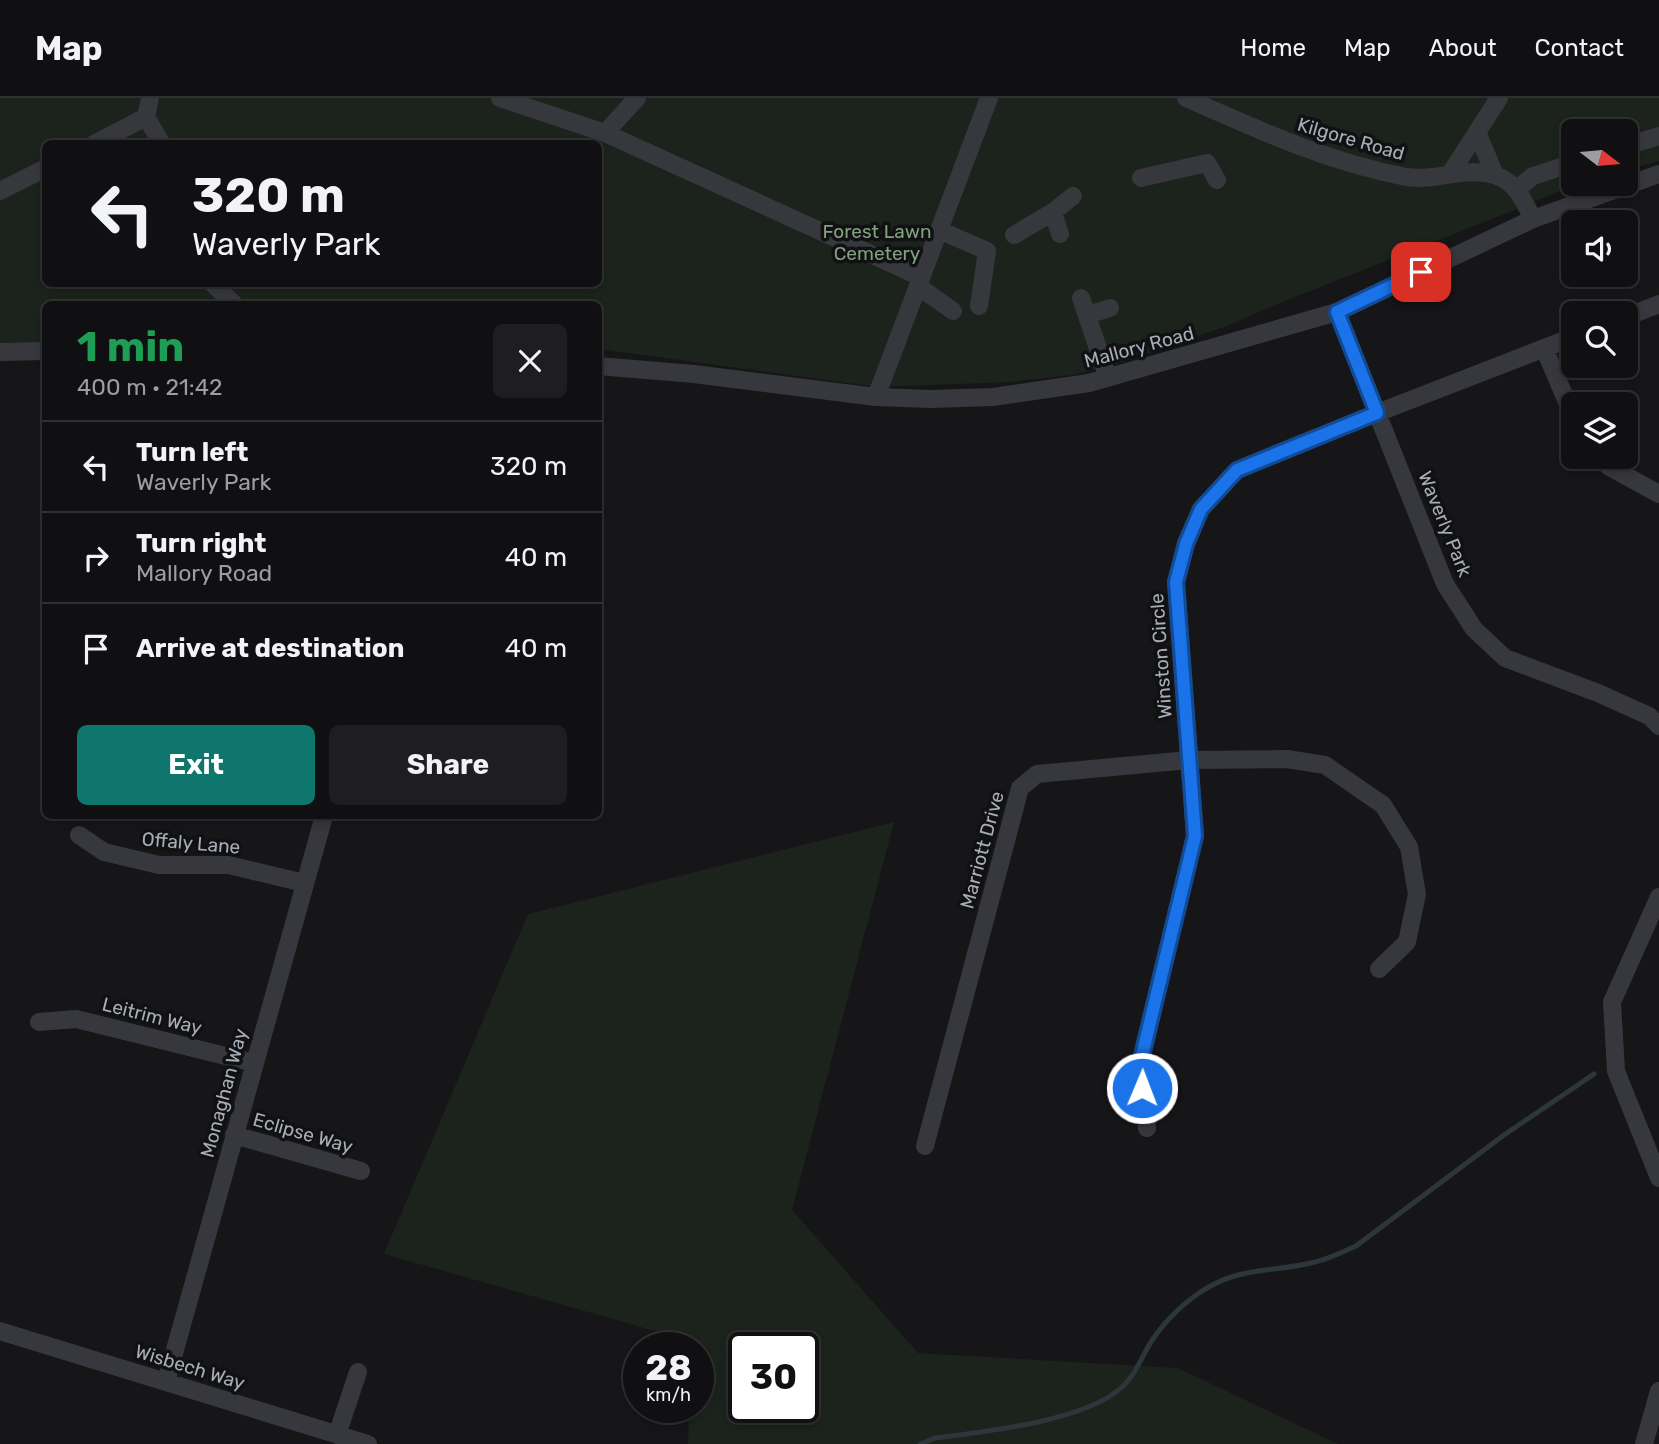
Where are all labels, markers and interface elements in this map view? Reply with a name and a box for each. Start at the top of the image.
text: Map [35,29,103,68]
text: Home [1240,34,1306,62]
text: Map [1344,34,1391,62]
text: About [1429,34,1497,62]
text: Contact [1535,34,1624,62]
street label: Kilgore Road [1295,113,1407,165]
north arrow [1561,119,1638,196]
map controls [1561,119,1638,469]
text: 320 m [192,166,345,224]
icon: left [77,168,168,259]
button: sound [1561,210,1638,287]
park label: Forest Lawn Cemetery [822,220,932,265]
text: Waverly Park [192,225,381,263]
pin [1391,242,1451,302]
icon: arrive [1402,253,1440,291]
button: search [1561,301,1638,378]
street label: Mallory Road [1082,321,1196,373]
text: 1 min [77,322,184,372]
button: close [493,324,567,398]
text: 400 m · 21:42 [77,373,222,401]
button: layers [1561,392,1638,469]
text: Turn left [136,437,248,468]
icon: left [77,448,115,486]
text: 320 m [490,451,567,482]
text: Waverly Park [136,468,271,496]
street label: Waverly Park [1413,468,1477,580]
text: Turn right [136,528,266,559]
icon: right [77,539,115,577]
text: 40 m [505,542,567,573]
text: Mallory Road [136,559,272,587]
street label: Winston Circle [1145,593,1177,719]
icon: arrive [77,630,115,668]
text: Arrive at destination [136,633,404,664]
text: 40 m [505,633,567,664]
button: Exit [77,725,315,805]
button: Share [329,725,567,805]
street label: Marriott Drive [955,789,1009,911]
street label: Offaly Lane [141,827,241,859]
street label: Leitrim Way [100,993,204,1039]
street label: Monaghan Way [196,1026,252,1160]
position arrow [1105,1051,1179,1125]
street label: Eclipse Way [250,1108,356,1158]
speed limit sign: 30 [728,1332,819,1423]
street label: Wisbech Way [132,1339,248,1395]
text: 28 [645,1347,692,1389]
text: km/h [646,1384,691,1406]

